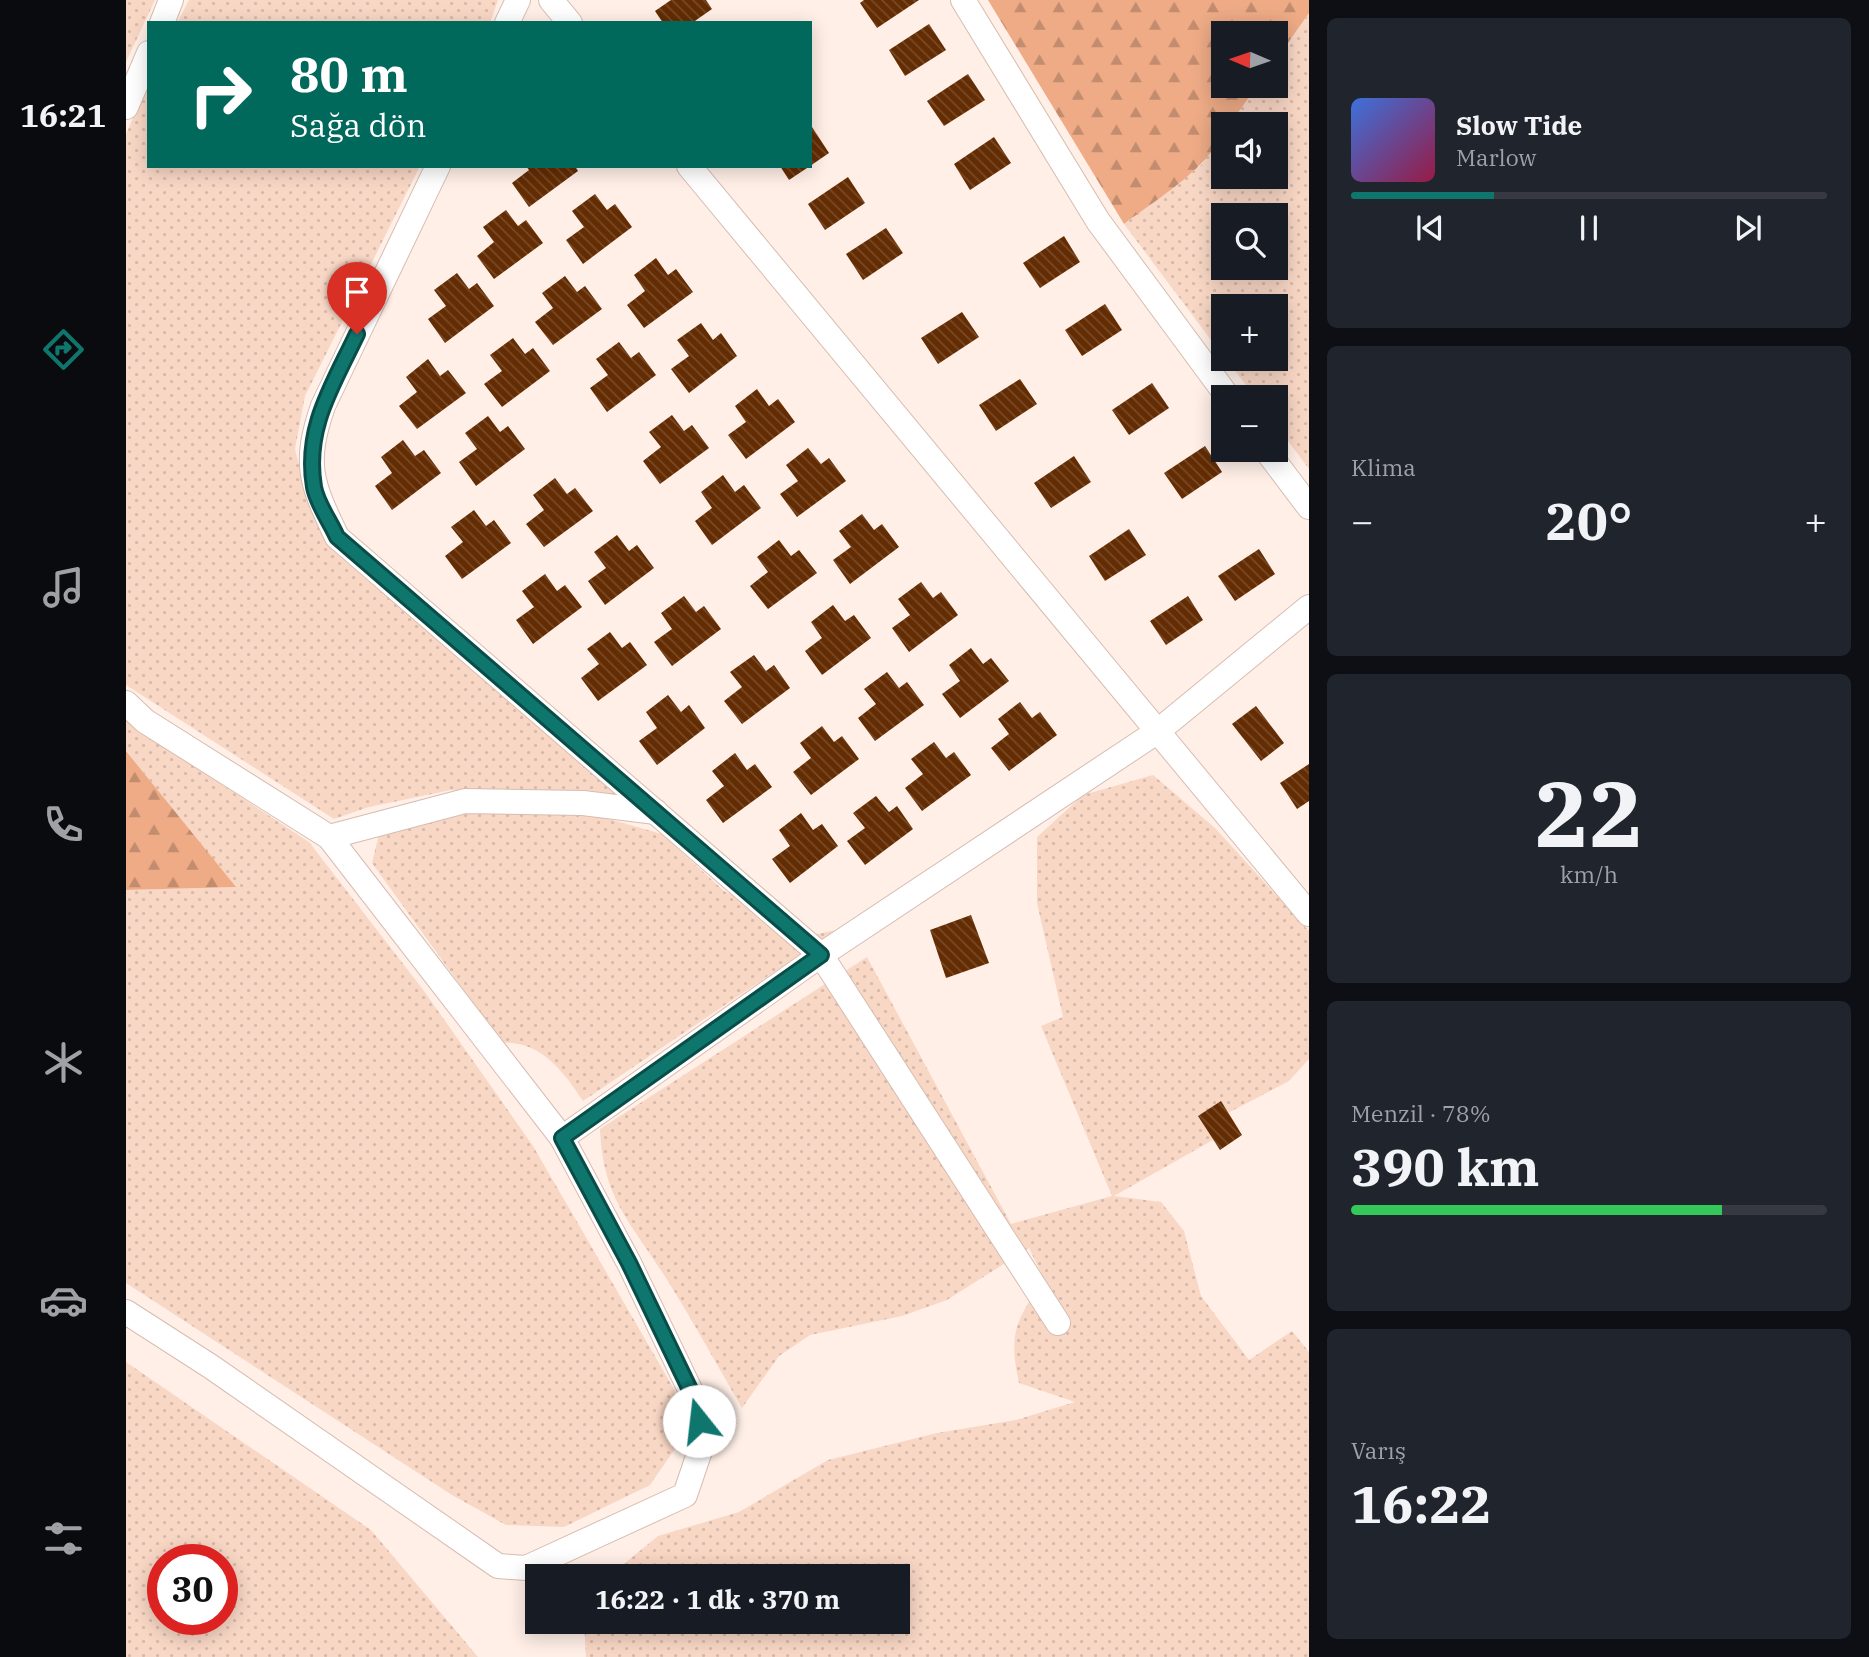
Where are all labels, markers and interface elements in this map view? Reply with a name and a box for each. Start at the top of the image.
north arrow [1211,21,1288,98]
map controls [1211,21,1288,462]
text: 80 m [290,42,408,105]
icon: right [175,49,266,140]
text: 16:21 [20,94,106,136]
text: Sağa dön [290,104,426,146]
text: Slow Tide [1456,108,1582,142]
button: sound [1211,112,1288,189]
text: Marlow [1456,142,1536,172]
button: search [1211,203,1288,280]
icon: previous [1411,209,1449,247]
icon: pause [1570,209,1608,247]
icon: next [1729,209,1767,247]
pin [327,262,387,334]
icon: arrive [338,273,376,311]
button: + [1211,294,1288,371]
icon: directions [39,325,88,374]
button: − [1211,385,1288,462]
text: Klima [1351,452,1416,482]
text: 20° [1546,487,1632,554]
text: − [1351,496,1374,545]
text: + [1804,496,1827,545]
icon: music [39,563,88,612]
text: 22 [1534,754,1644,872]
icon: phone [39,800,88,849]
text: km/h [1560,859,1618,889]
icon: climate [39,1038,88,1087]
text: Menzil · 78% [1351,1098,1491,1128]
text: 390 km [1351,1133,1540,1200]
icon: car [39,1276,88,1325]
position arrow [662,1384,736,1458]
text: Varış [1351,1435,1406,1465]
text: 16:22 [1351,1470,1492,1537]
icon: filters [39,1514,88,1563]
speed limit sign: 30 [147,1544,238,1635]
text: 16:22 · 1 dk · 370 m [595,1582,840,1616]

